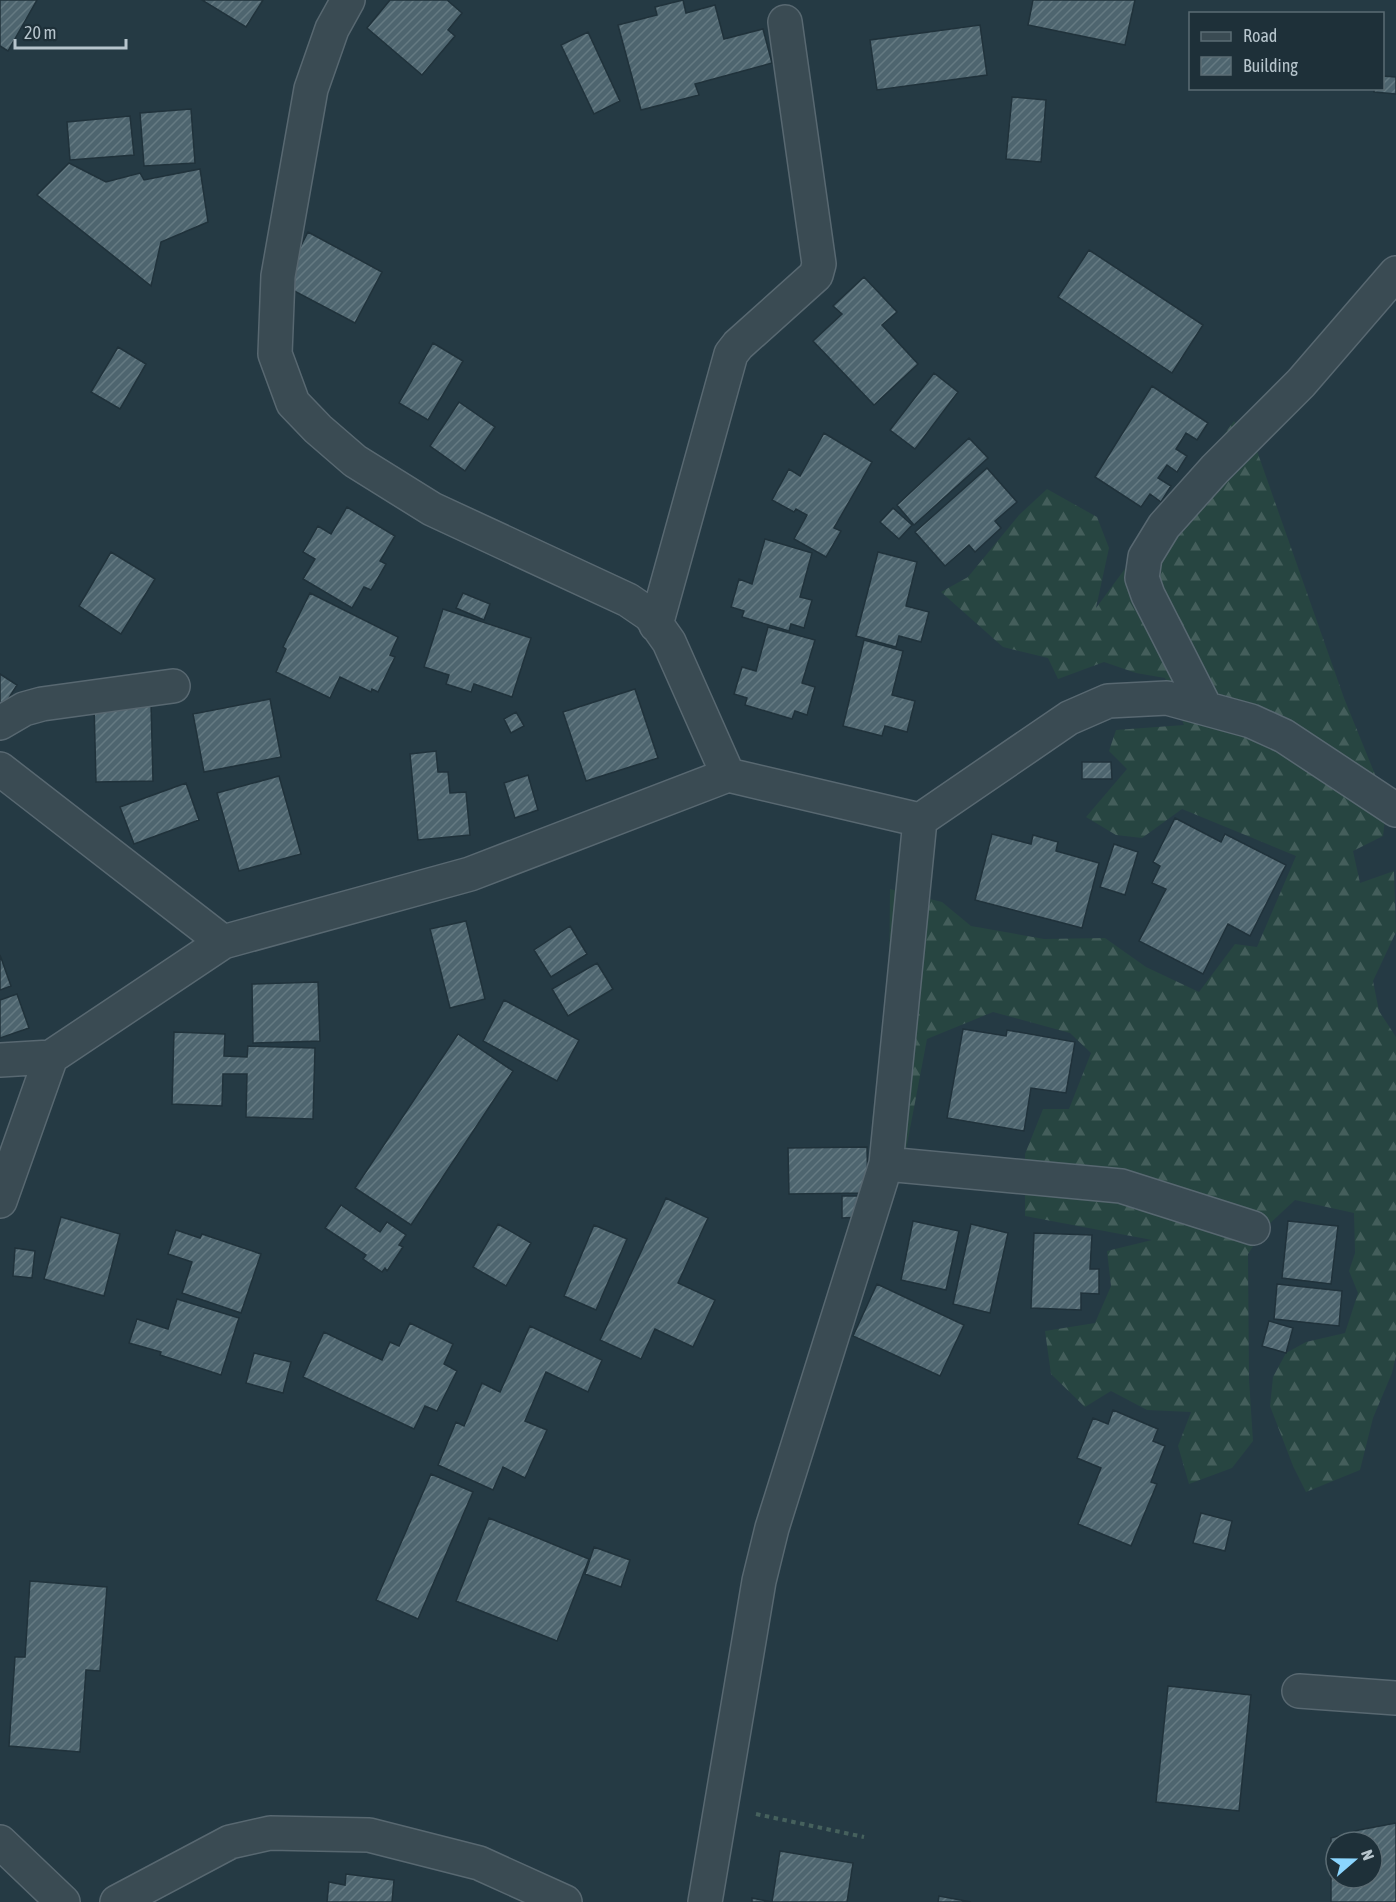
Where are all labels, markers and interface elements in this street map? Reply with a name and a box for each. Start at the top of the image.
scale bar [15,12,126,50]
legend [1189,12,1384,90]
text: 20 m [24,22,56,43]
text: Road [1243,25,1277,46]
text: Building [1243,55,1298,76]
north arrow [1324,1830,1384,1890]
text: N [1358,1847,1378,1862]

